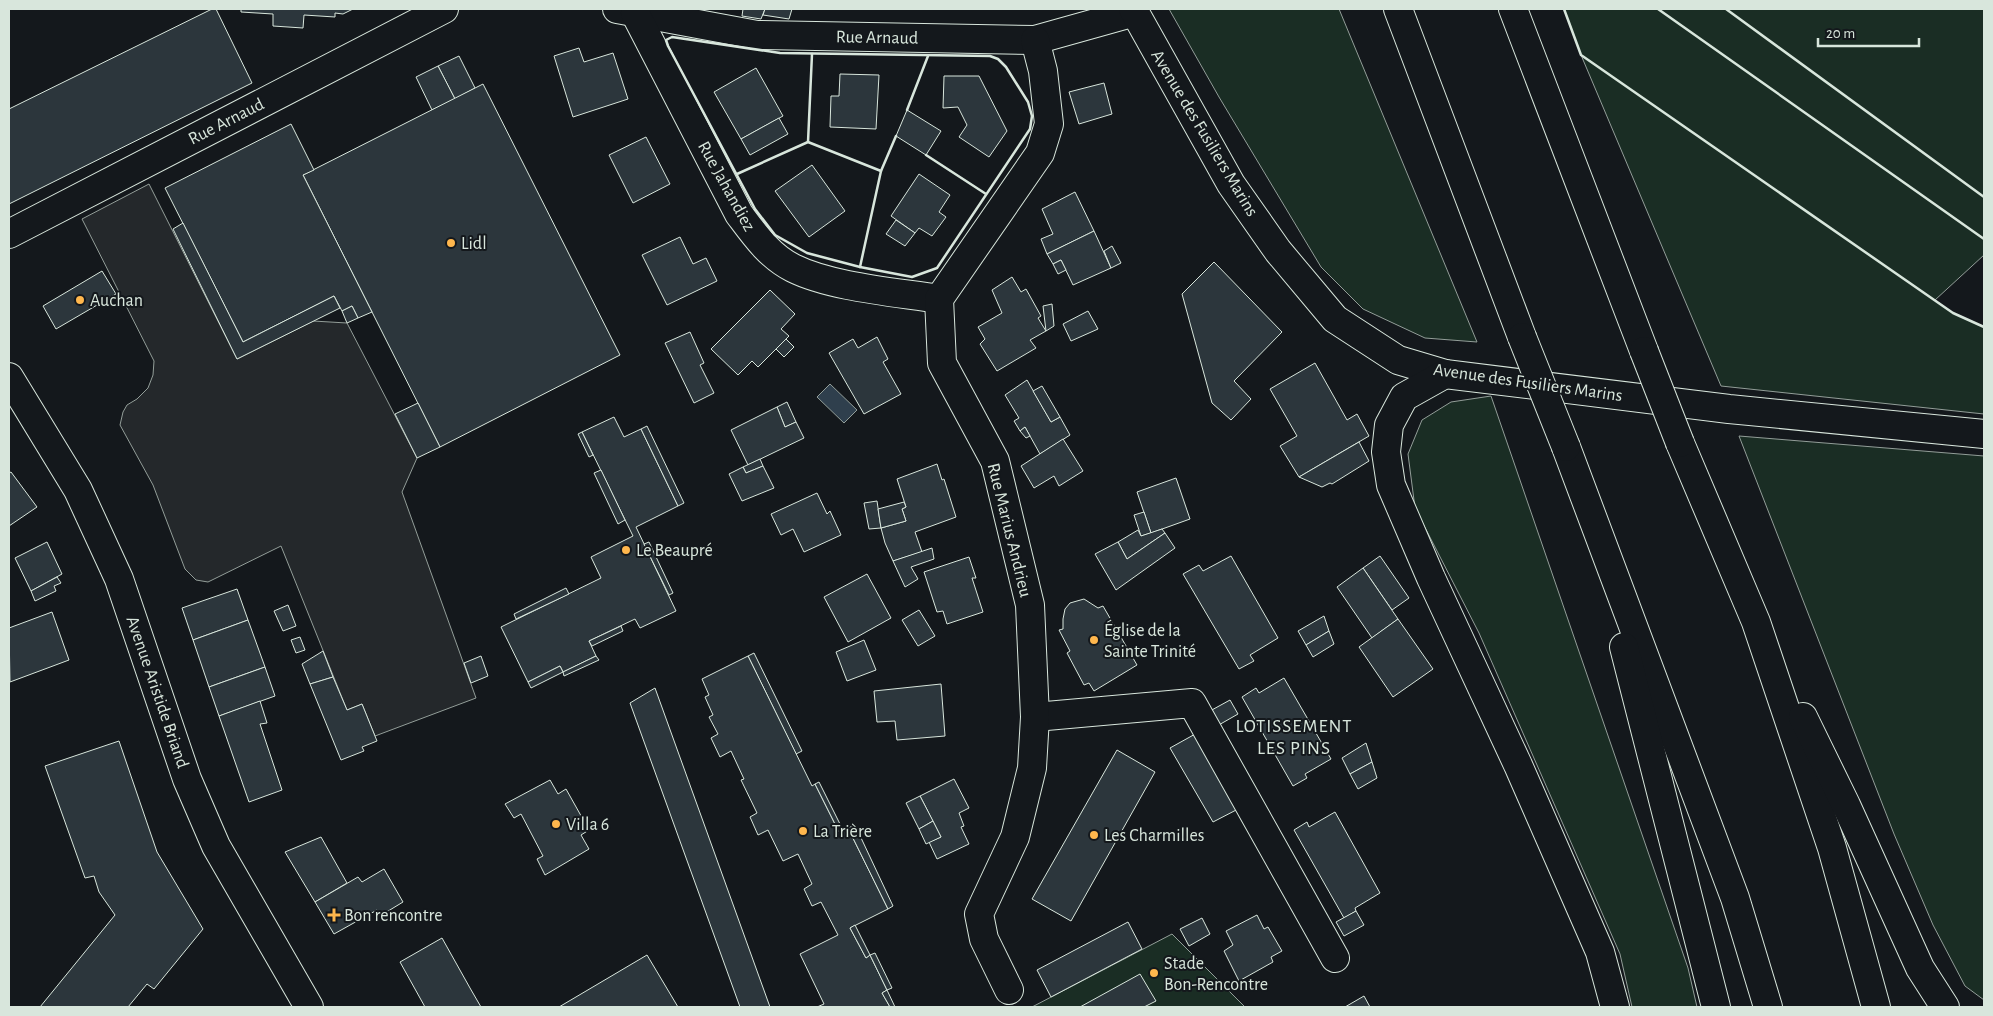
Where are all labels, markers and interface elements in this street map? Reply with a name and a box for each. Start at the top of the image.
scale bar [1818,15,1919,47]
text: 20 m [1826,26,1855,41]
street label: Rue Arnaud [836,28,918,48]
street label: Avenue des Fusiliers Marins [1147,47,1261,220]
street label: Rue Arnaud [186,95,267,149]
street label: Rue Jahandiez [694,138,758,234]
place label: Lidl [461,235,487,253]
marker: Lidl [445,237,457,249]
place label: Auchan [90,292,143,310]
marker: Auchan [74,294,86,306]
street label: Avenue des Fusiliers Marins [1432,361,1624,405]
street label: Rue Marius Andrieu [984,461,1034,599]
place label: Le Beaupré [636,542,713,560]
marker: Le Beaupré [620,544,632,556]
street label: Avenue Aristide Briand [123,614,192,771]
place label: Église de la Sainte Trinité [1104,619,1196,661]
marker: Église de la Sainte Trinité [1088,634,1100,646]
district label: LOTISSEMENT LES PINS [1235,717,1353,758]
place label: Villa 6 [566,816,609,834]
marker: Villa 6 [550,818,562,830]
place label: La Trière [813,823,872,841]
marker: La Trière [797,825,809,837]
place label: Les Charmilles [1104,827,1204,845]
marker: Les Charmilles [1088,829,1100,841]
place label: Bon rencontre [344,907,443,925]
marker: Bon rencontre [328,909,340,921]
place label: Stade Bon-Rencontre [1164,955,1268,994]
marker: Stade Bon-Rencontre [1148,967,1160,979]

